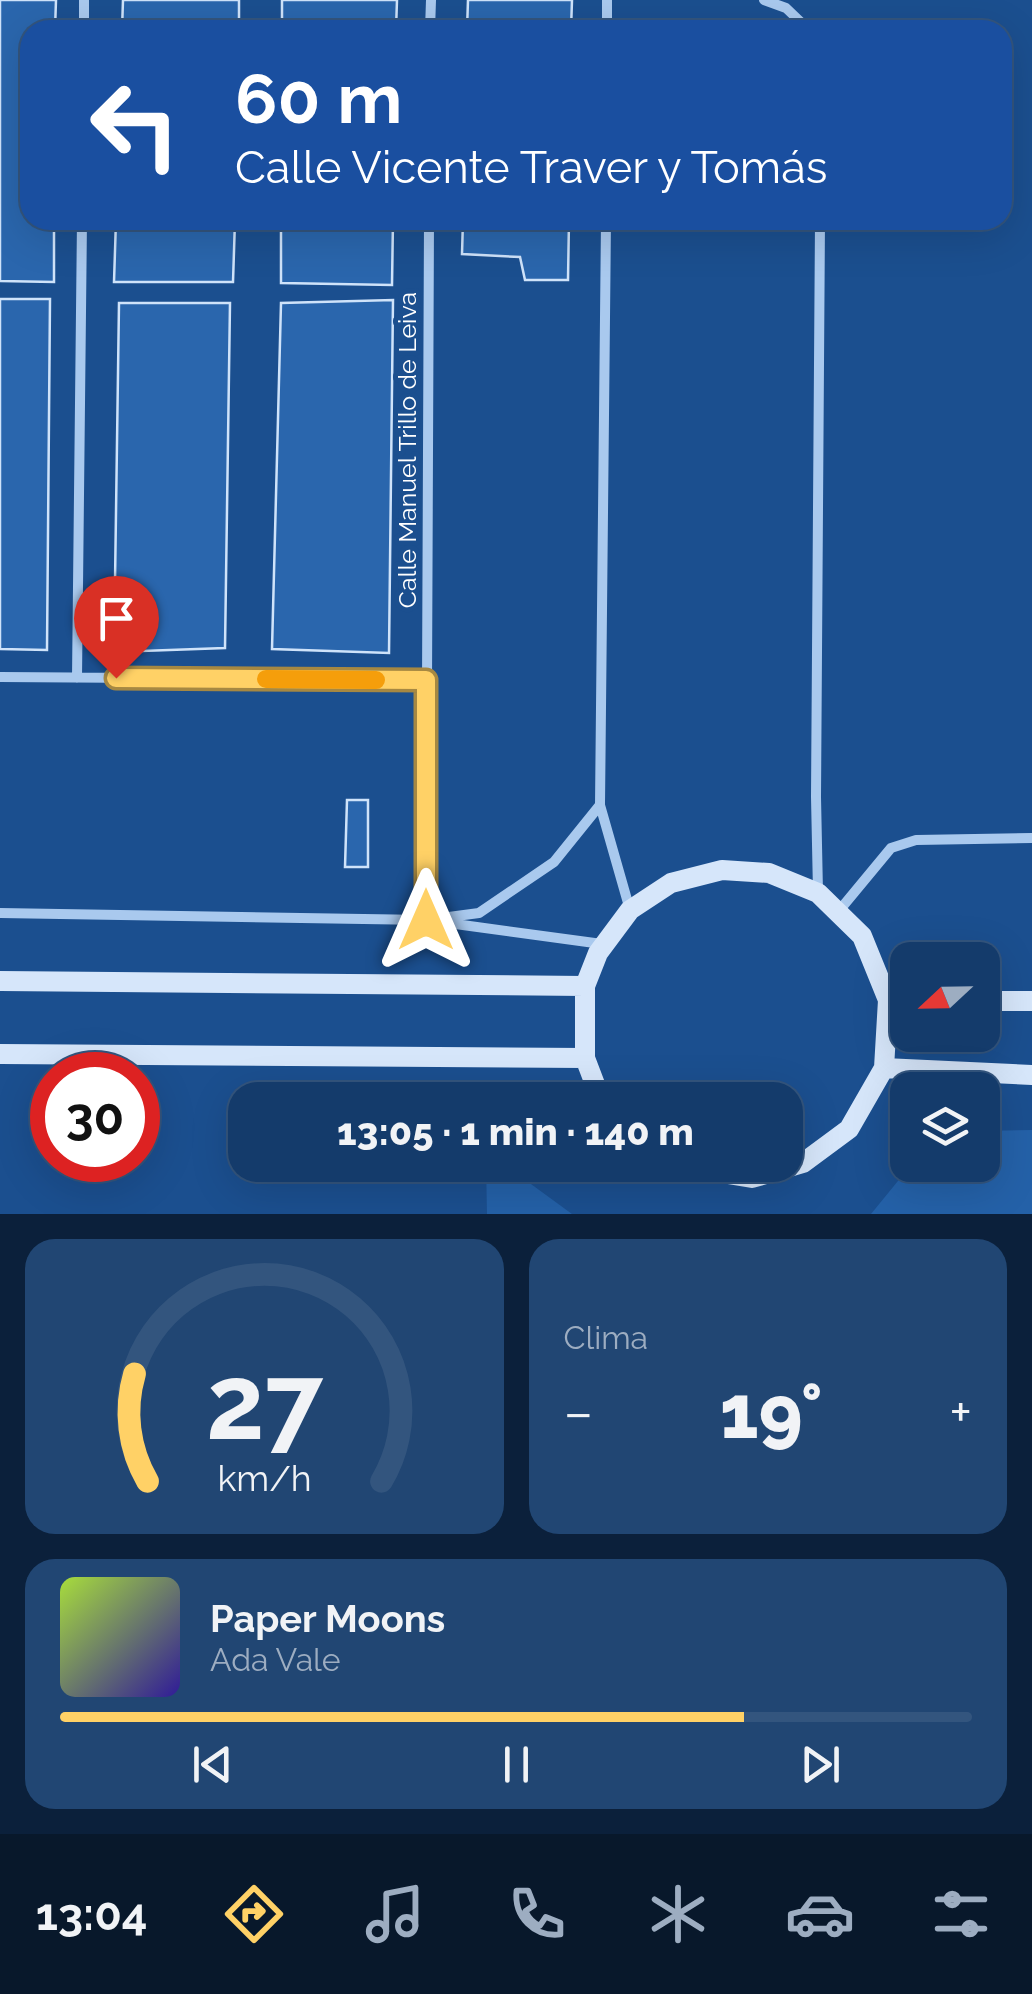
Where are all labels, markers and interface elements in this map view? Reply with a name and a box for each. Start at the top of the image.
text: 60 m [235,57,402,139]
icon: left [70,60,200,190]
text: Calle Vicente Traver y Tomás [235,141,827,194]
street label: Calle Manuel Trillo de Leiva [392,292,422,608]
pin [74,576,159,679]
icon: arrive [89,591,144,646]
position arrow [374,868,478,972]
north arrow [890,942,1000,1052]
map controls [890,942,1000,1182]
speed limit sign: 30 [30,1052,160,1182]
button: layers [890,1072,1000,1182]
text: 13:05 · 1 min · 140 m [337,1109,694,1154]
text: Clima [564,1319,648,1356]
text: 27 [206,1341,323,1463]
text: 19° [720,1367,823,1456]
text: − [564,1380,593,1445]
text: + [949,1380,972,1445]
text: km/h [217,1457,311,1499]
text: Paper Moons [210,1596,445,1641]
text: Ada Vale [210,1641,341,1678]
icon: previous [185,1737,240,1792]
icon: pause [489,1737,544,1792]
icon: next [793,1737,848,1792]
icon: directions [219,1879,289,1949]
icon: music [360,1879,430,1949]
icon: phone [502,1879,572,1949]
icon: climate [643,1879,713,1949]
icon: car [785,1879,855,1949]
icon: filters [926,1879,996,1949]
text: 13:04 [36,1888,148,1941]

